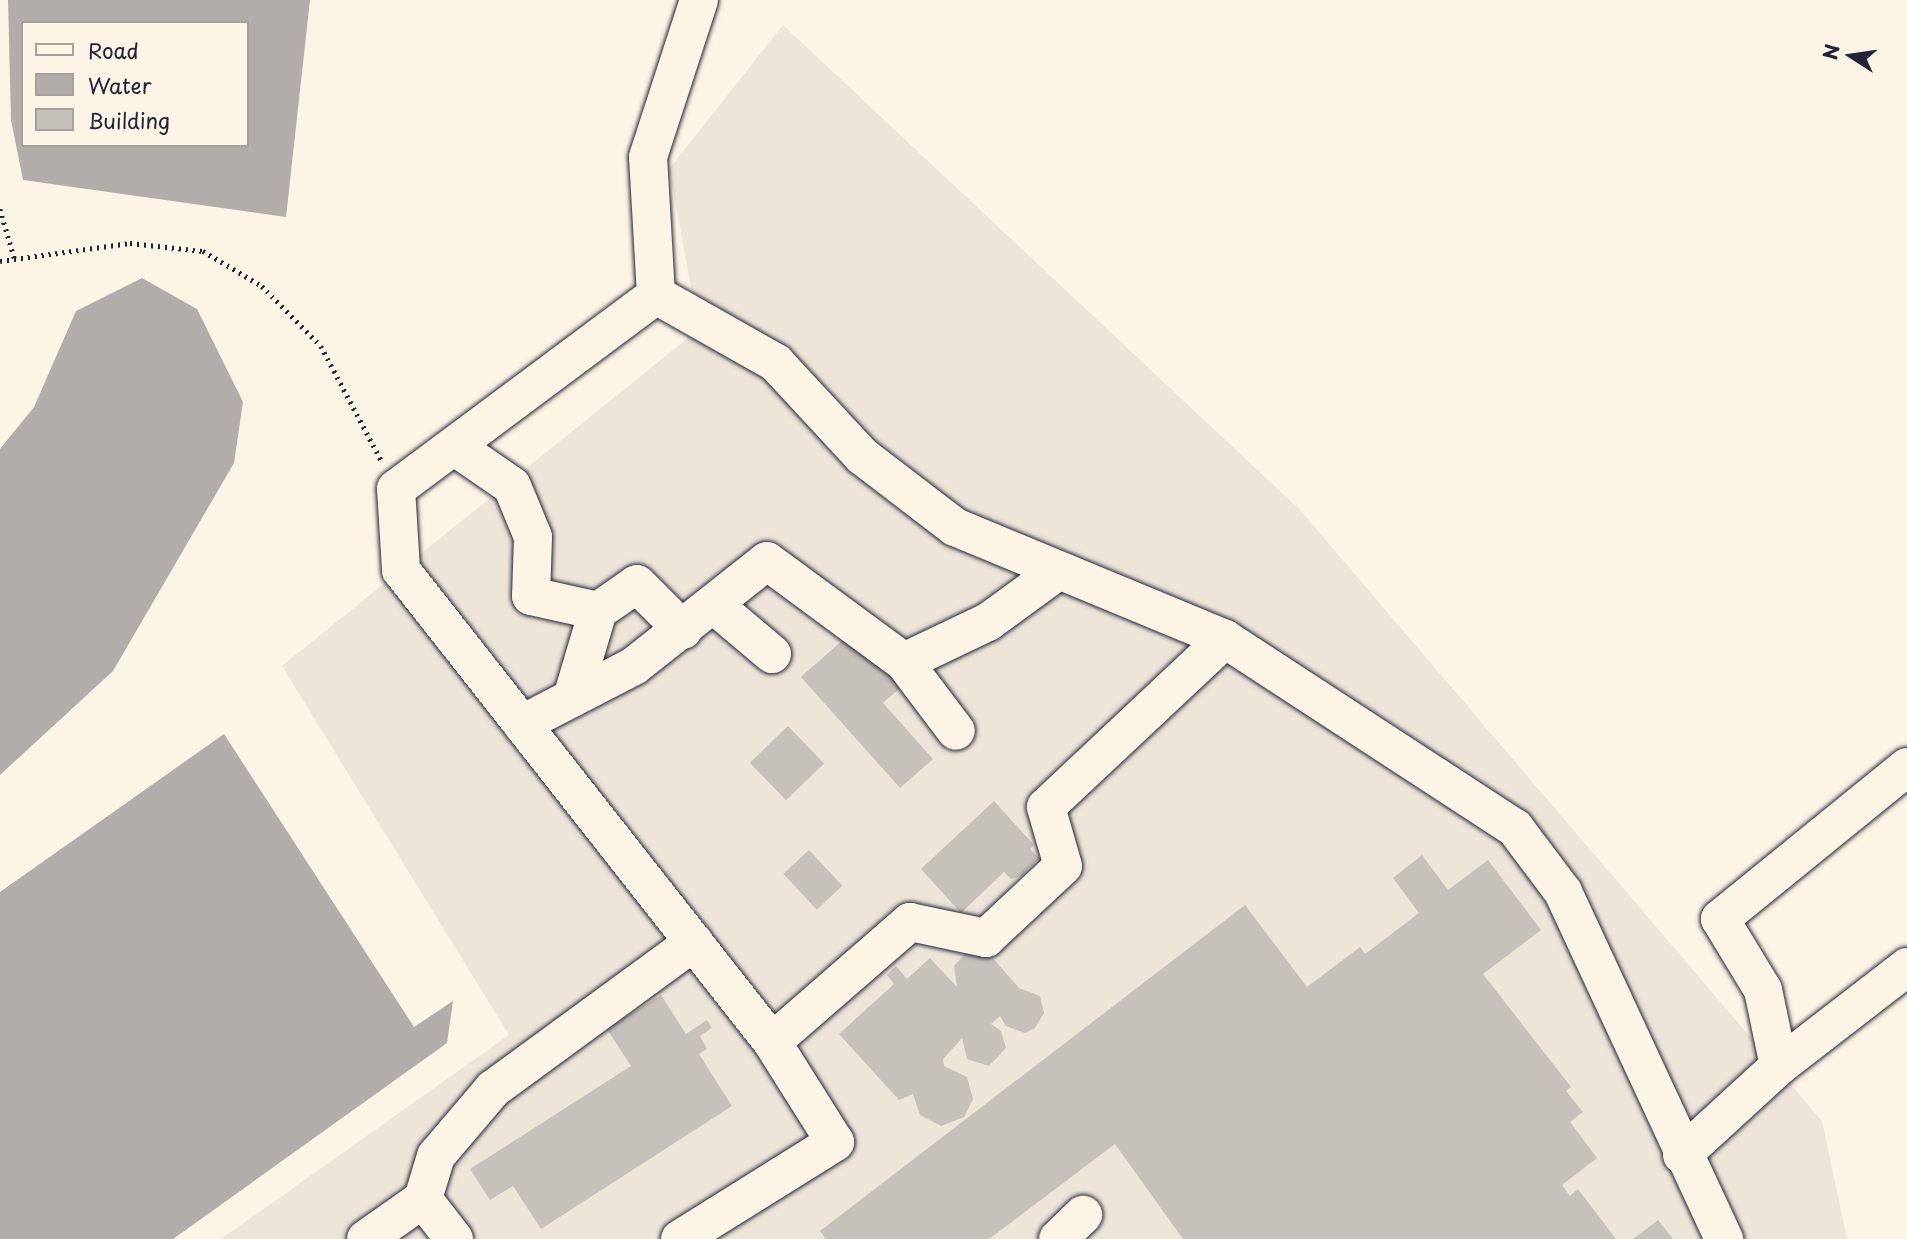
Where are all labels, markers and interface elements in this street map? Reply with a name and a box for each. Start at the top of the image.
legend [21,21,248,147]
north arrow [1816,21,1886,91]
text: Road [88,34,139,66]
text: N [1815,41,1846,62]
text: Water [88,69,151,101]
text: Building [88,104,170,136]

